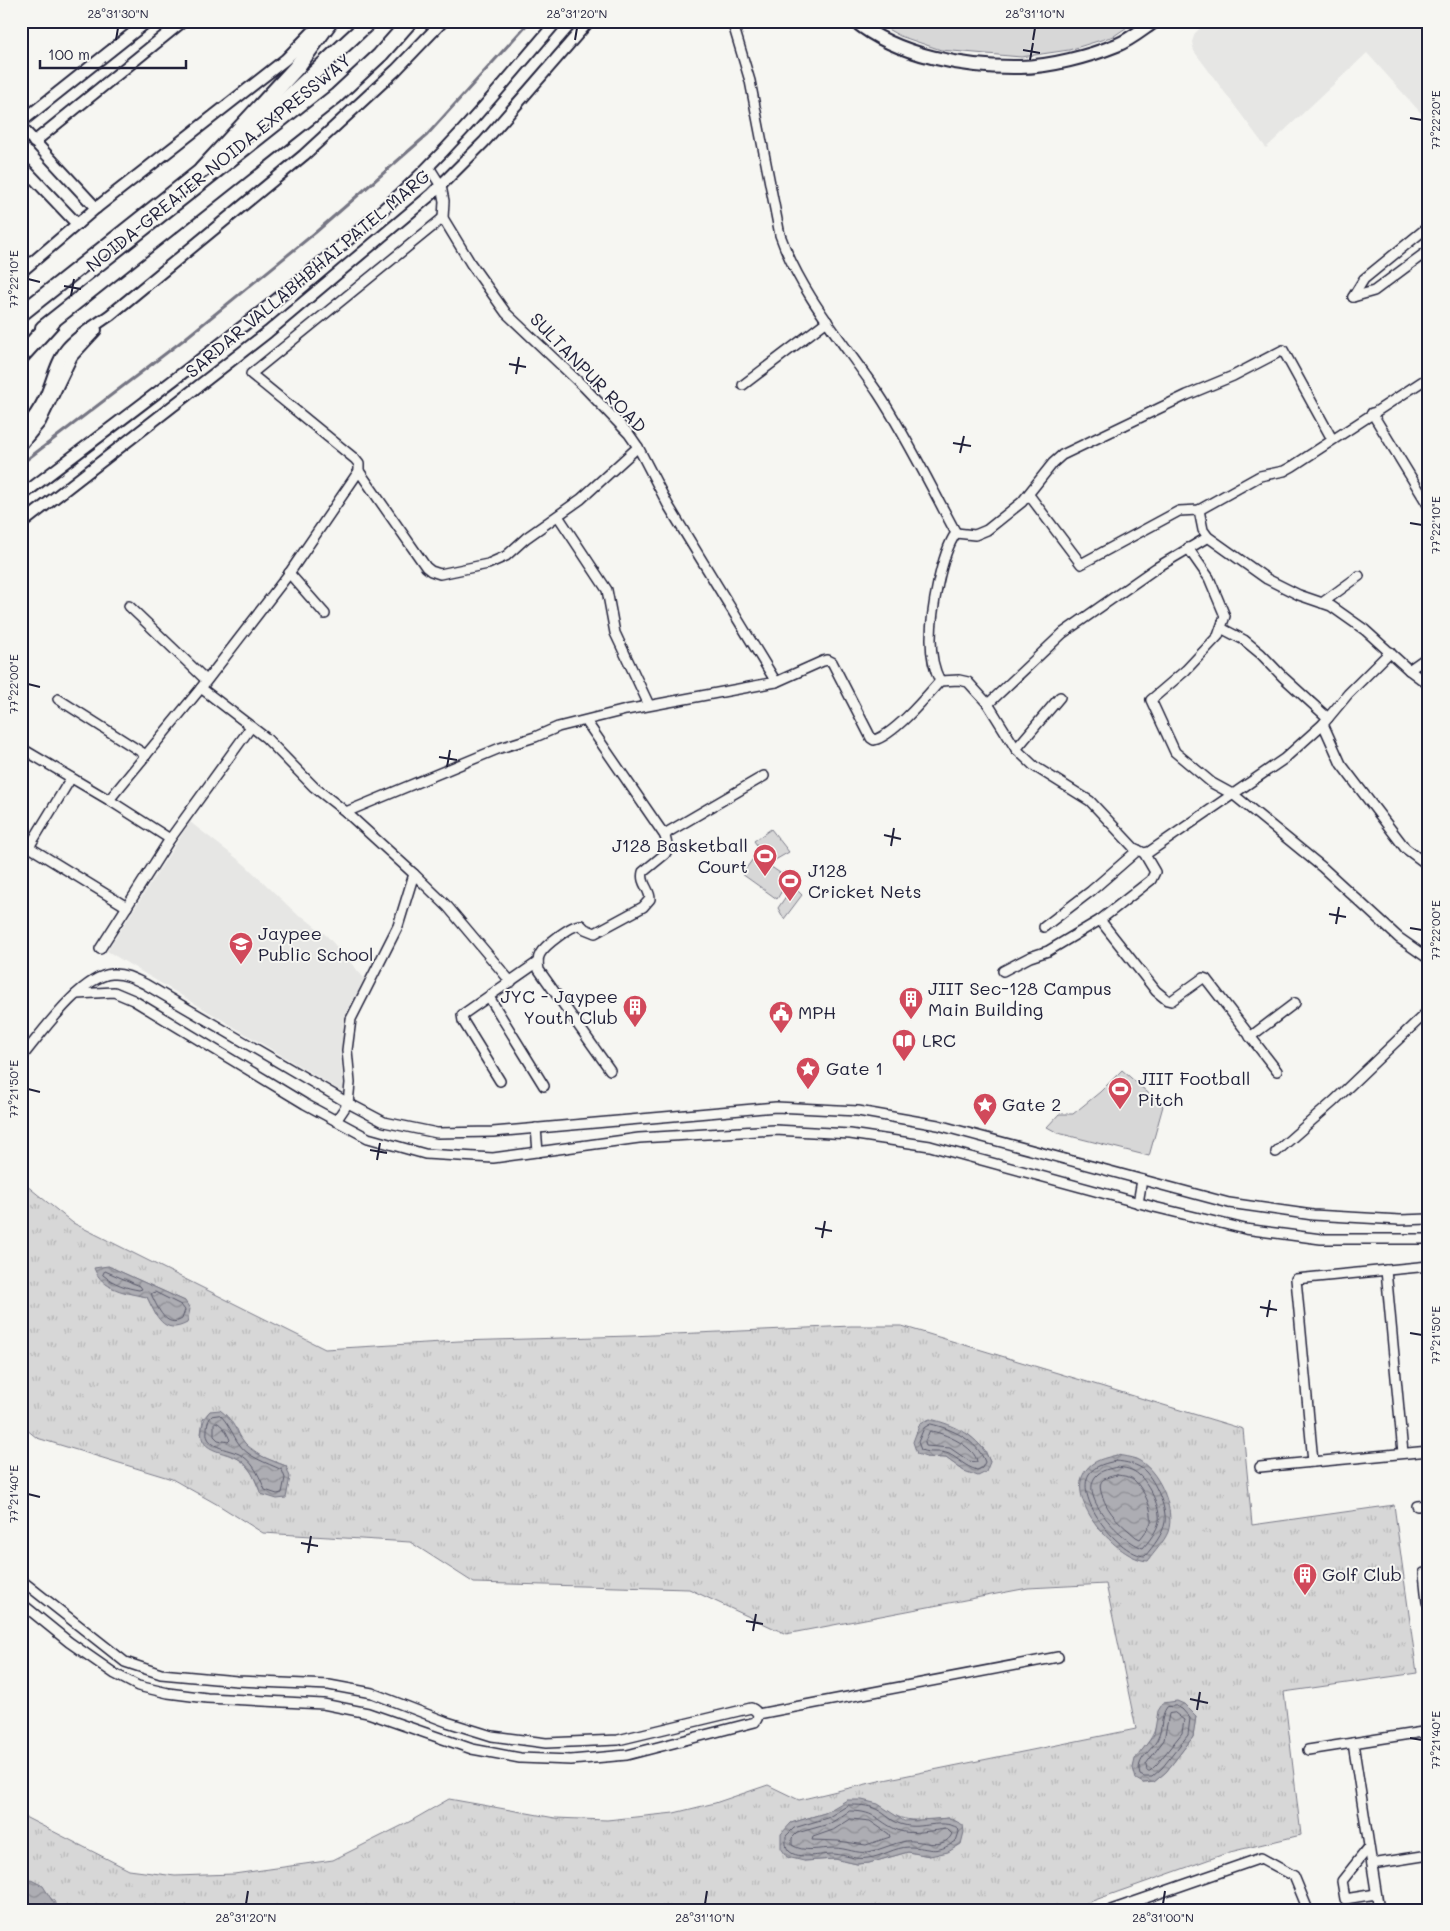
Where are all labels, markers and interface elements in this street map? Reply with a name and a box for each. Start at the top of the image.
text: 28°31'30"N [87,5,149,21]
text: 28°31'20"N [547,5,607,21]
text: 28°31'10"N [1005,5,1065,21]
scale bar [40,38,186,70]
text: 100 m [48,44,90,64]
street label: NOIDA-GREATER NOIDA EXPRESSWAY [81,48,356,277]
text: 77°22'20"E [1427,90,1443,150]
street label: SARDAR VALLABHBHAI PATEL MARG [180,164,435,383]
text: 77°22'10"E [5,250,21,308]
street label: SULTANPUR ROAD [525,307,652,438]
text: 77°22'10"E [1427,496,1443,554]
text: 77°22'00"E [5,654,21,714]
place label: J128 Basketball Court [612,833,748,878]
sports icon: J128 Basketball Court [752,843,778,877]
place label: J128 Cricket Nets [808,858,921,903]
sports icon: J128 Cricket Nets [777,868,803,902]
text: 77°22'00"E [1427,900,1443,960]
place label: Jaypee Public School [258,921,373,966]
school or university icon: Jaypee Public School [228,931,254,965]
place label: JIIT Sec-128 Campus Main Building [928,976,1112,1021]
place label: JYC - Jaypee Youth Club [500,984,618,1029]
building icon: JIIT Sec-128 Campus Main Building [898,986,924,1020]
building icon: JYC - Jaypee Youth Club [622,994,648,1028]
public building icon: MPH [768,1000,794,1034]
place label: MPH [798,1000,836,1024]
library icon: LRC [891,1028,917,1062]
place label: LRC [922,1028,956,1052]
place icon: Gate 1 [795,1056,821,1090]
place label: Gate 1 [826,1056,883,1080]
text: 77°21'50"E [5,1060,21,1118]
place label: JIIT Football Pitch [1138,1066,1250,1111]
sports icon: JIIT Football Pitch [1107,1076,1133,1110]
place icon: Gate 2 [972,1092,998,1126]
place label: Gate 2 [1002,1092,1061,1116]
text: 77°21'50"E [1427,1306,1443,1364]
text: 77°21'40"E [5,1465,21,1523]
building icon: Golf Club [1292,1562,1318,1596]
place label: Golf Club [1322,1562,1402,1586]
text: 77°21'40"E [1427,1711,1443,1769]
text: 28°31'20"N [216,1909,276,1925]
text: 28°31'10"N [675,1909,735,1925]
text: 28°31'00"N [1132,1909,1194,1925]

